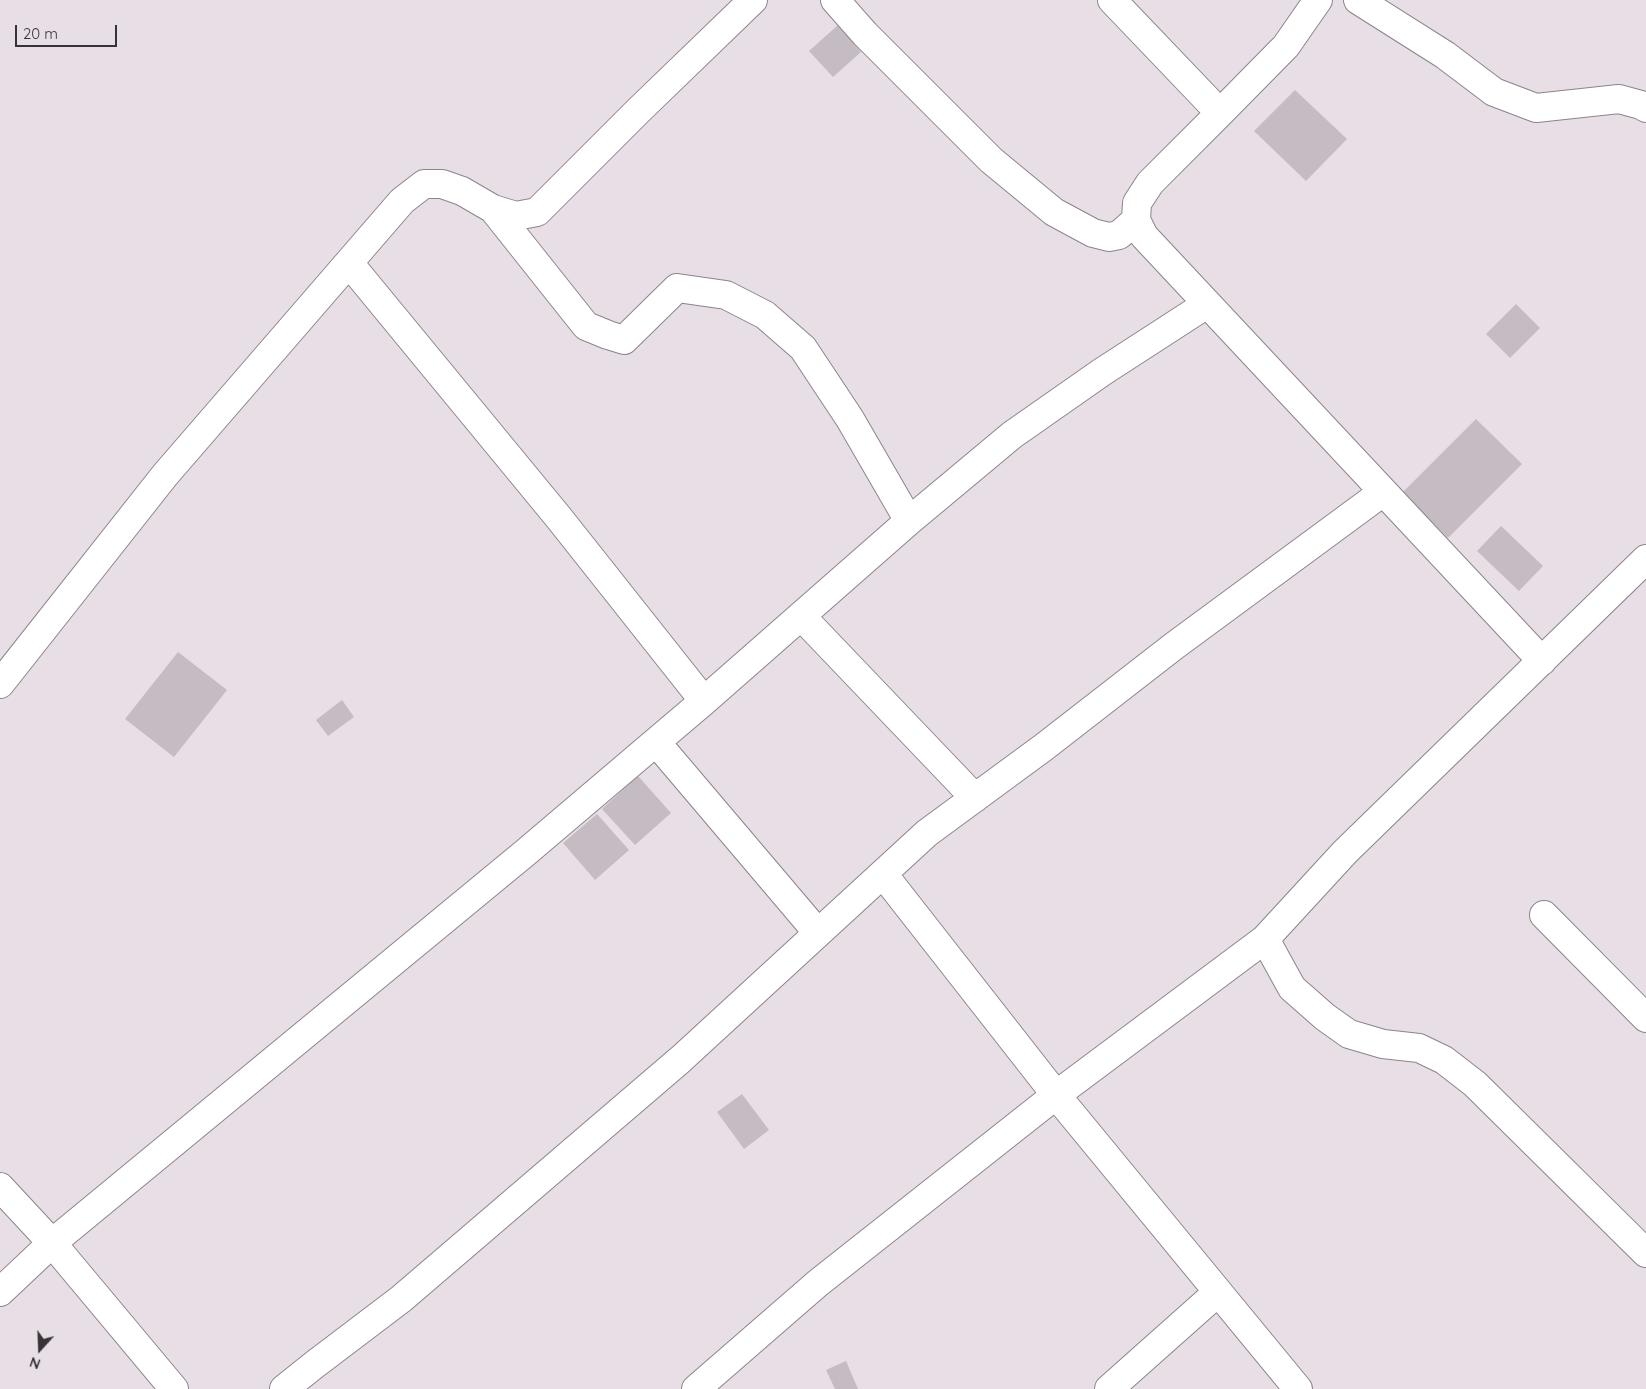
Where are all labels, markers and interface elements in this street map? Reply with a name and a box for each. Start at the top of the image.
scale bar [18,15,120,47]
text: 20 m [23,24,58,43]
north arrow [15,1324,65,1374]
text: N [27,1353,43,1373]

